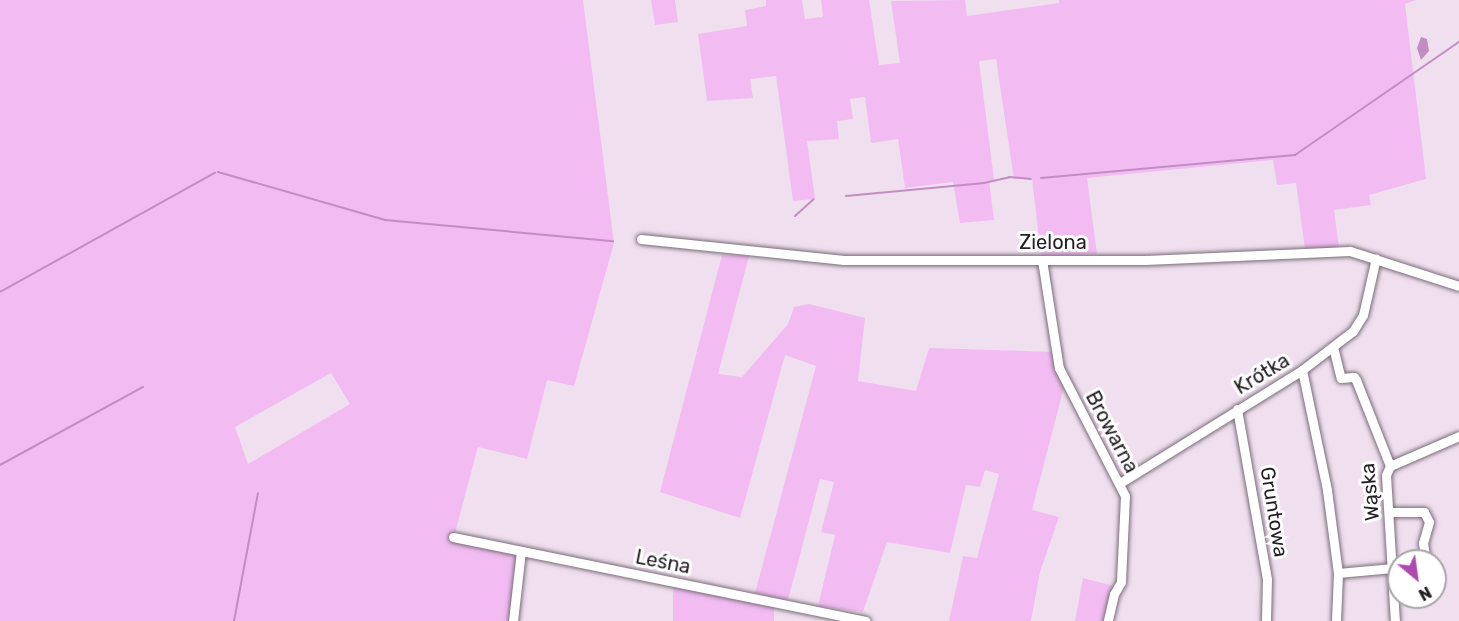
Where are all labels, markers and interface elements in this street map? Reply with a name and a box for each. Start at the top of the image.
street label: Zielona [1019,230,1087,254]
street label: Krótka [1230,348,1294,400]
street label: Browarna [1080,387,1144,477]
street label: Wąska [1356,462,1384,522]
street label: Gruntowa [1255,465,1293,559]
street label: Leśna [633,545,693,579]
north arrow [1387,549,1447,609]
text: N [1415,582,1435,605]

